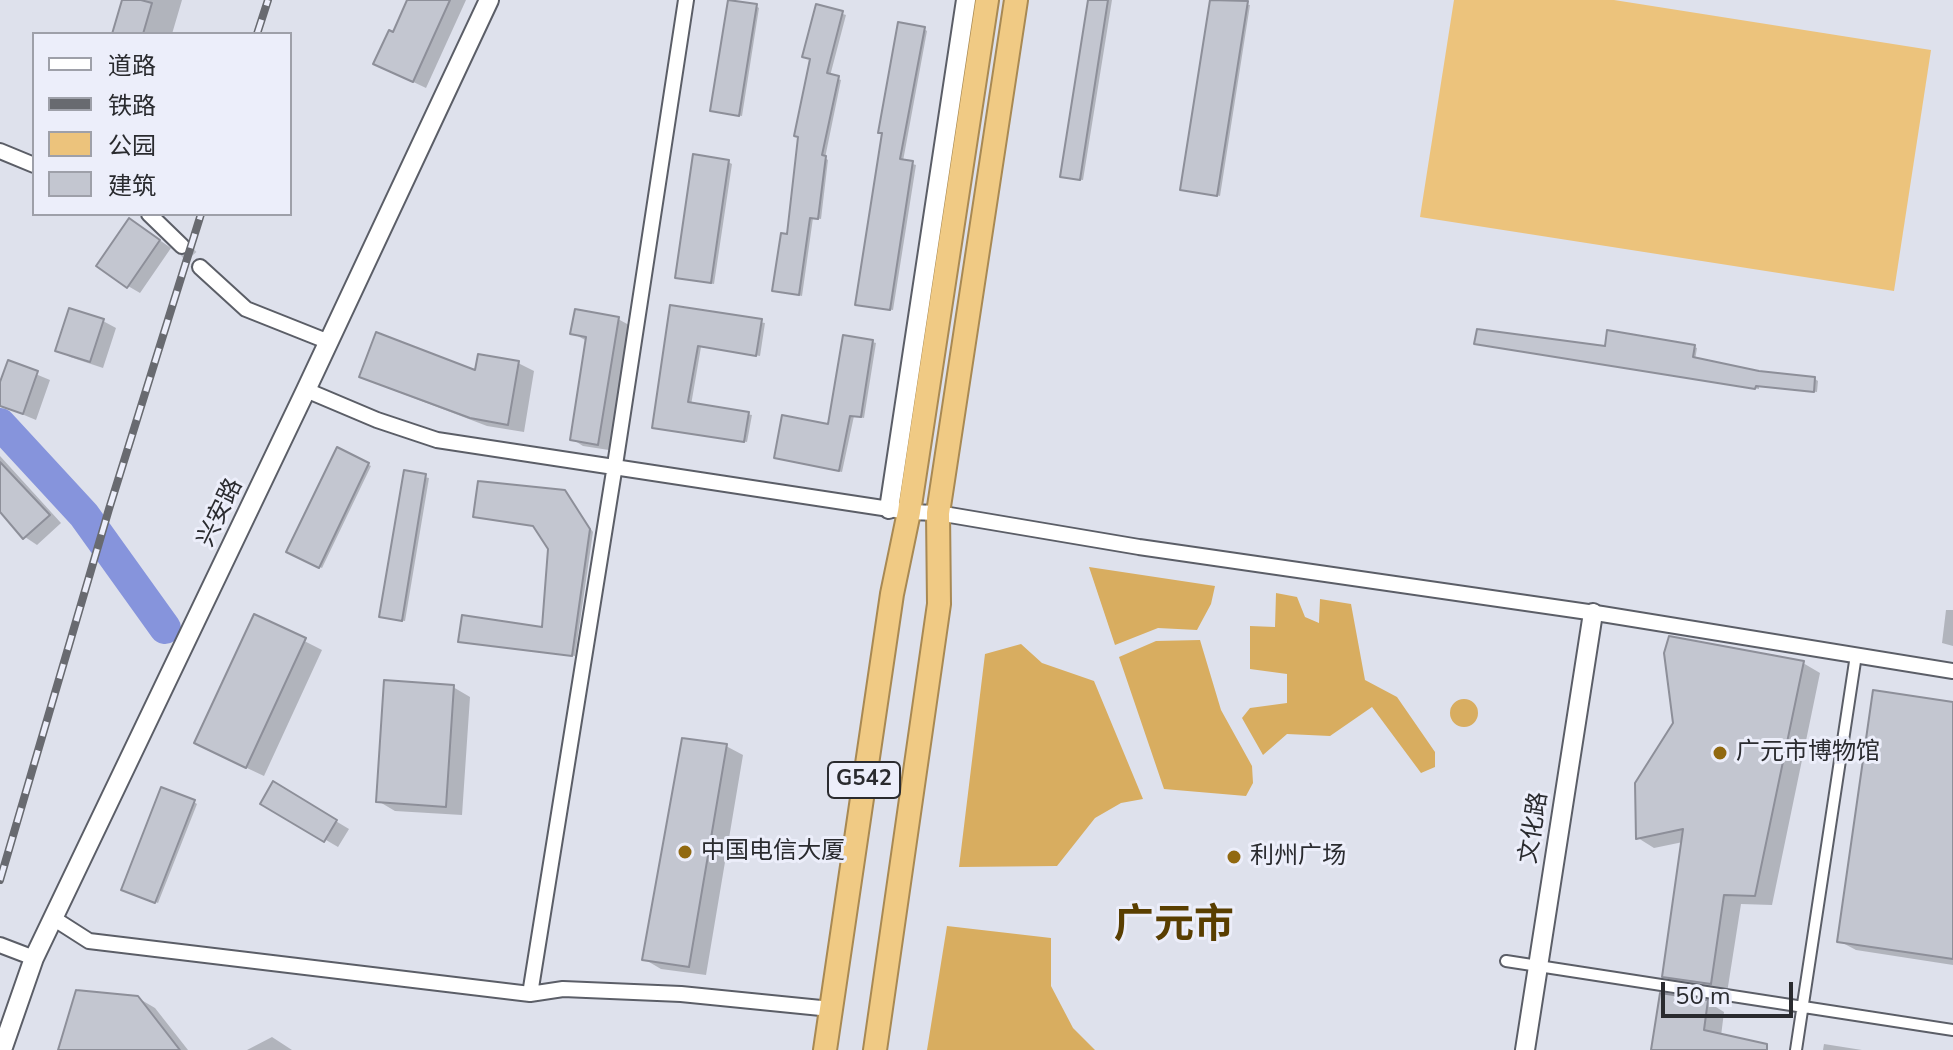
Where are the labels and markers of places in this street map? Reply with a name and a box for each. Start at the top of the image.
place label: 广元市博物馆 [1736,739,1880,767]
marker: 广元市博物馆 [1711,744,1729,762]
place label: 中国电信大厦 [701,838,845,866]
marker: 中国电信大厦 [676,843,694,861]
place label: 利州广场 [1250,843,1346,871]
marker: 利州广场 [1225,848,1243,866]

